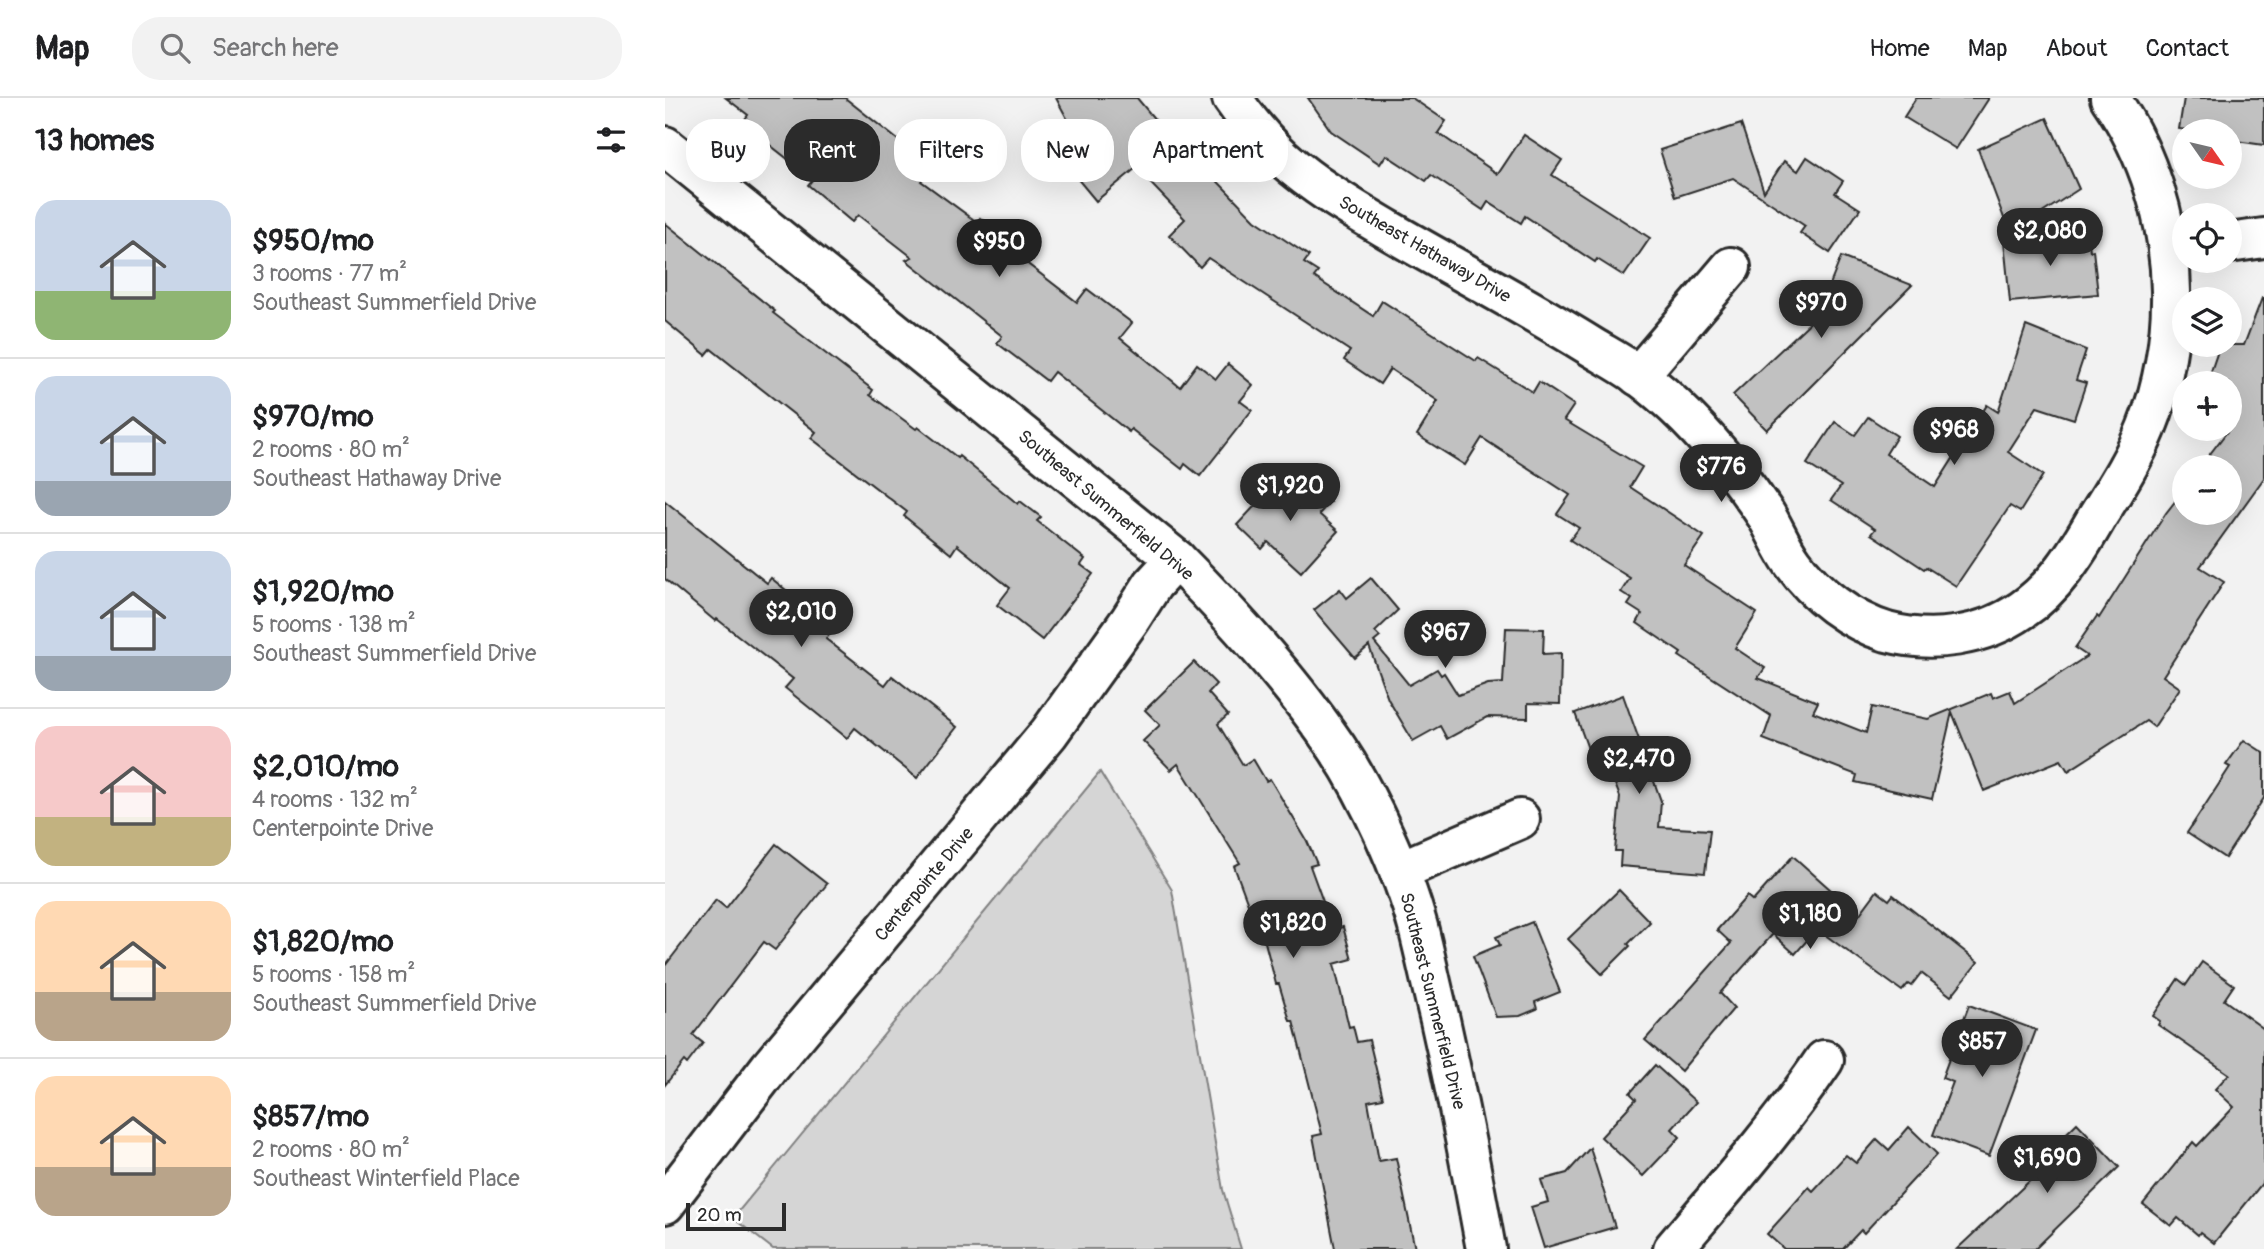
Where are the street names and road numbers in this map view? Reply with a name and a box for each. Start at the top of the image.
street label: Southeast Hathaway Drive [1334,191,1515,308]
street label: Southeast Summerfield Drive [1013,425,1198,586]
street label: Centerpointe Drive [870,823,979,946]
street label: Southeast Summerfield Drive [1394,890,1471,1112]

